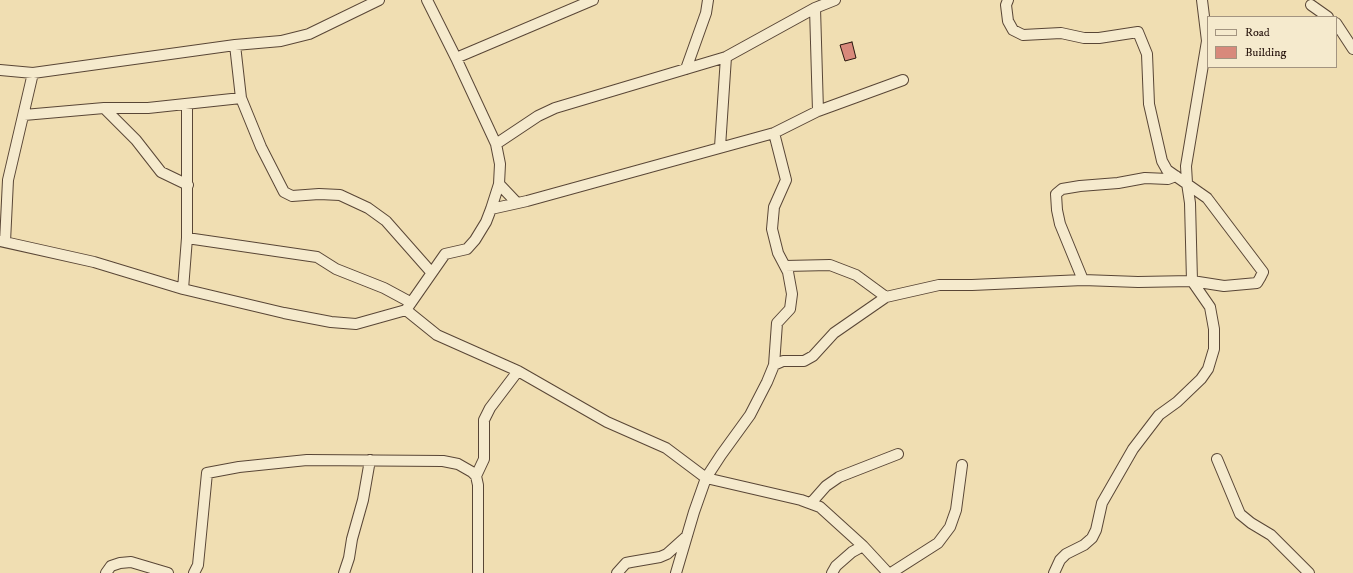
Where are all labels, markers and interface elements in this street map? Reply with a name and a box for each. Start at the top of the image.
legend [1207,16,1337,68]
text: Road [1245,25,1270,40]
text: Building [1245,45,1286,60]

